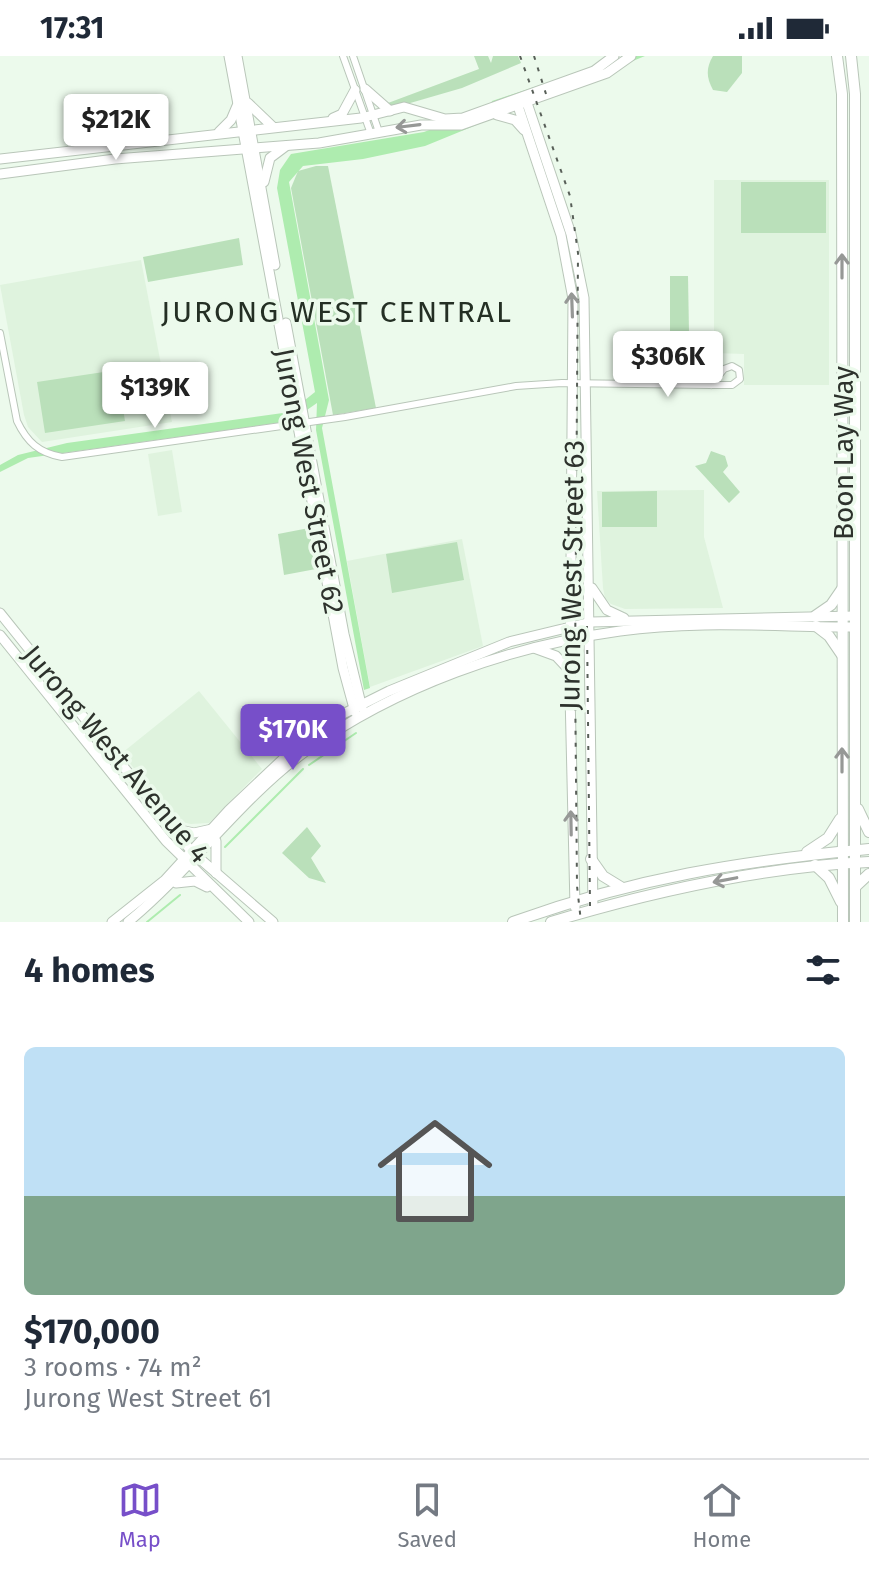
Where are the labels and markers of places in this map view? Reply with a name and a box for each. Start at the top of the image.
pin: $212K [60,94,172,162]
pin: $306K [612,331,724,399]
pin: $139K [99,362,211,430]
pin: $170K [237,704,349,772]

